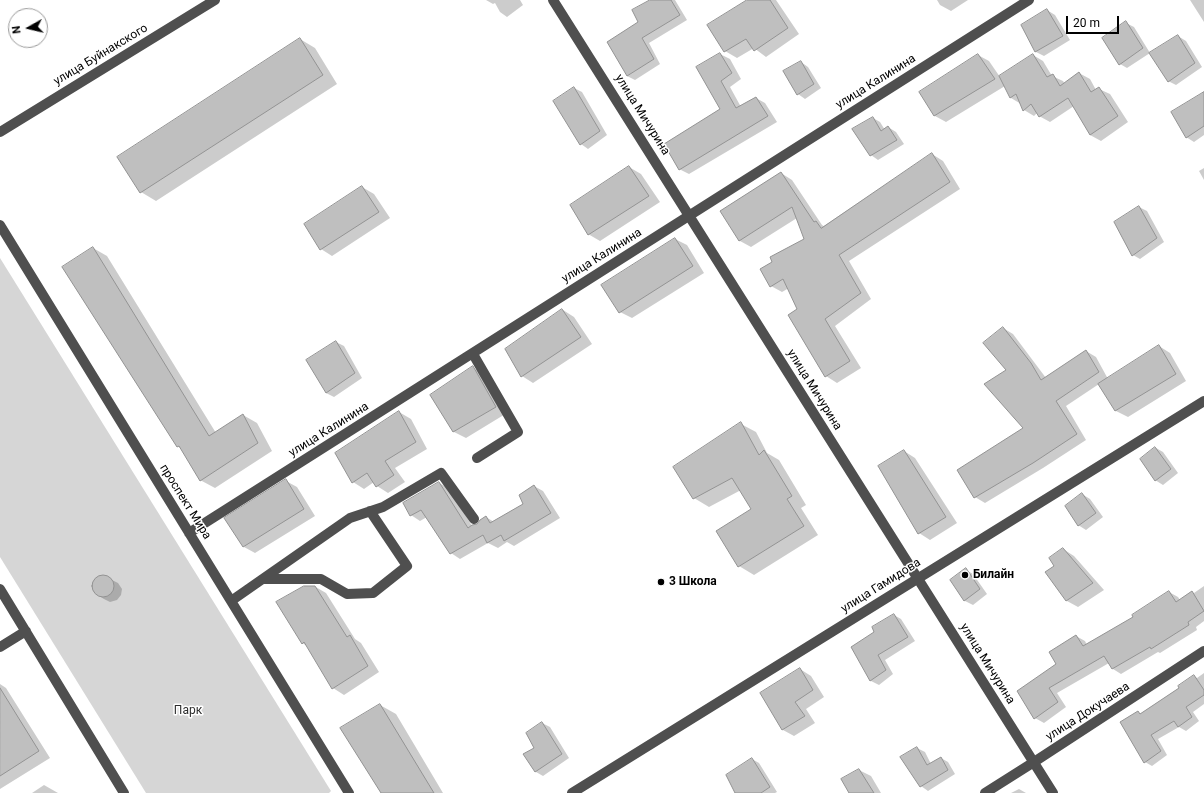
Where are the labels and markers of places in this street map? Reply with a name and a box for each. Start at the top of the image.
place label: Билайн [973,568,1014,582]
marker: Билайн [960,570,970,580]
place label: 3 Школа [669,575,717,589]
marker: 3 Школа [656,577,666,587]

